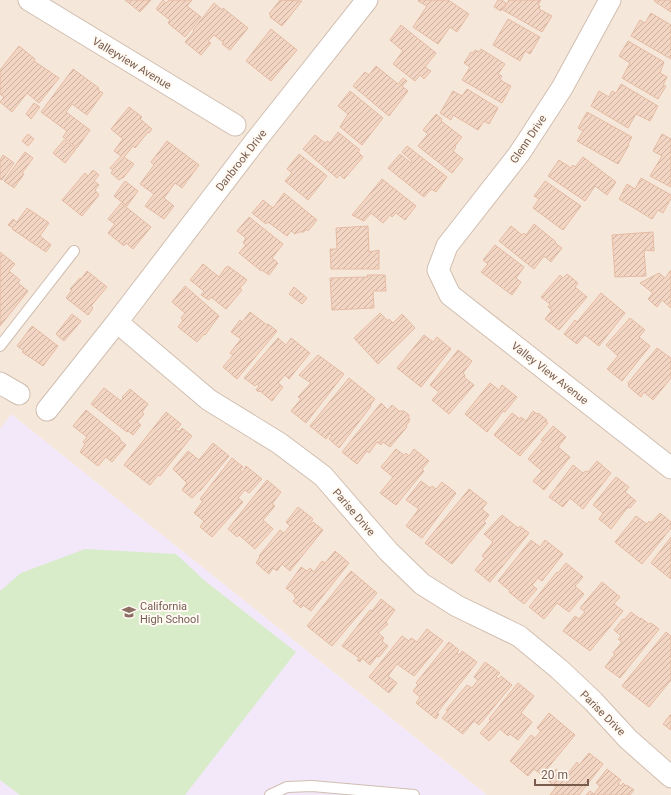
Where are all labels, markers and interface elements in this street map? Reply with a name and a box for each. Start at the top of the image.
street label: Valleyview Avenue [90,35,174,92]
street label: Glenn Drive [507,112,549,166]
street label: Danbrook Drive [213,127,270,194]
street label: Valley View Avenue [509,339,591,408]
street label: Parise Drive [330,486,378,539]
place label: California High School [140,600,199,626]
school or university icon: California High School [121,604,137,620]
street label: Parise Drive [577,688,628,739]
scale bar [535,761,588,787]
text: 20 m [541,768,568,782]

